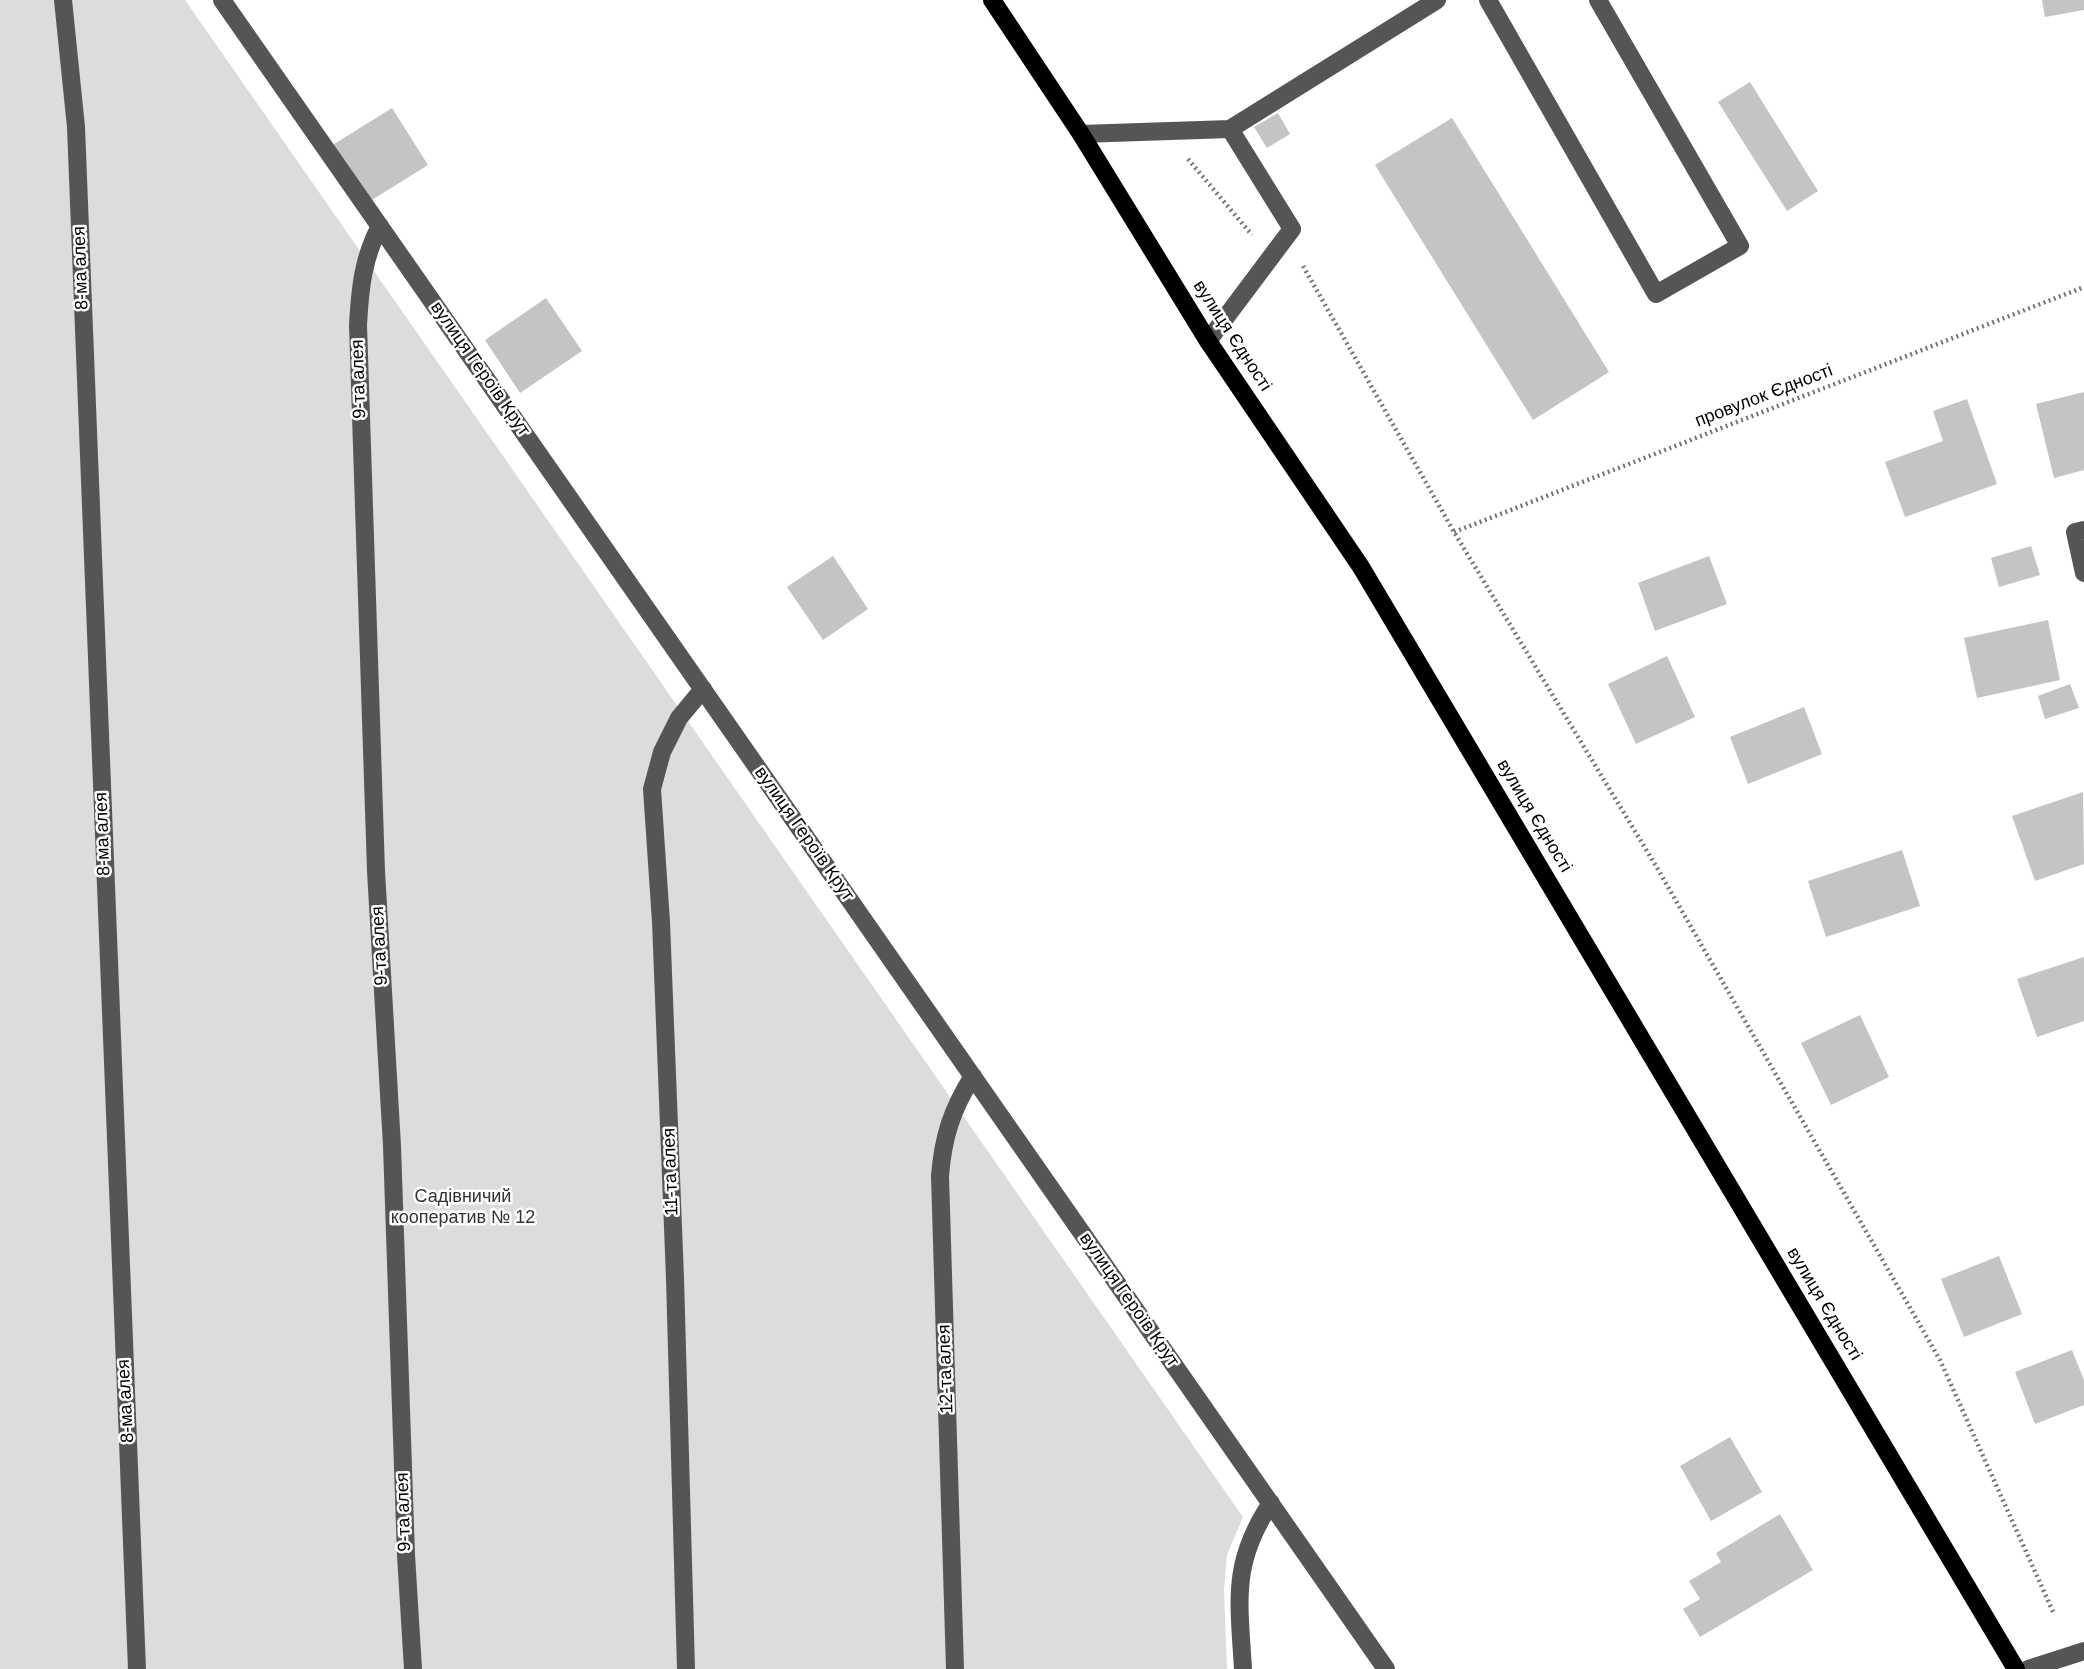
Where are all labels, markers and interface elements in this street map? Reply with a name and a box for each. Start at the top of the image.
street label: 8-ма алея [69,226,93,310]
street label: вулиця Єдності [1188,276,1276,396]
street label: вулиця Героїв Крут [426,298,534,440]
street label: 9-та алея [347,339,371,419]
street label: провулок Єдності [1692,360,1836,432]
street label: вулиця Єдності [1492,756,1576,876]
street label: вулиця Героїв Крут [750,763,858,905]
street label: 8-ма алея [91,792,115,876]
street label: 9-та алея [367,906,393,986]
street label: 11-та алея [659,1128,683,1216]
park label: Садівничий кооператив № 12 [391,1186,535,1228]
street label: вулиця Героїв Крут [1075,1229,1183,1371]
street label: вулиця Єдності [1782,1244,1866,1364]
street label: 12-та алея [934,1324,958,1414]
street label: 8-ма алея [113,1359,139,1443]
street label: 9-та алея [392,1472,416,1552]

